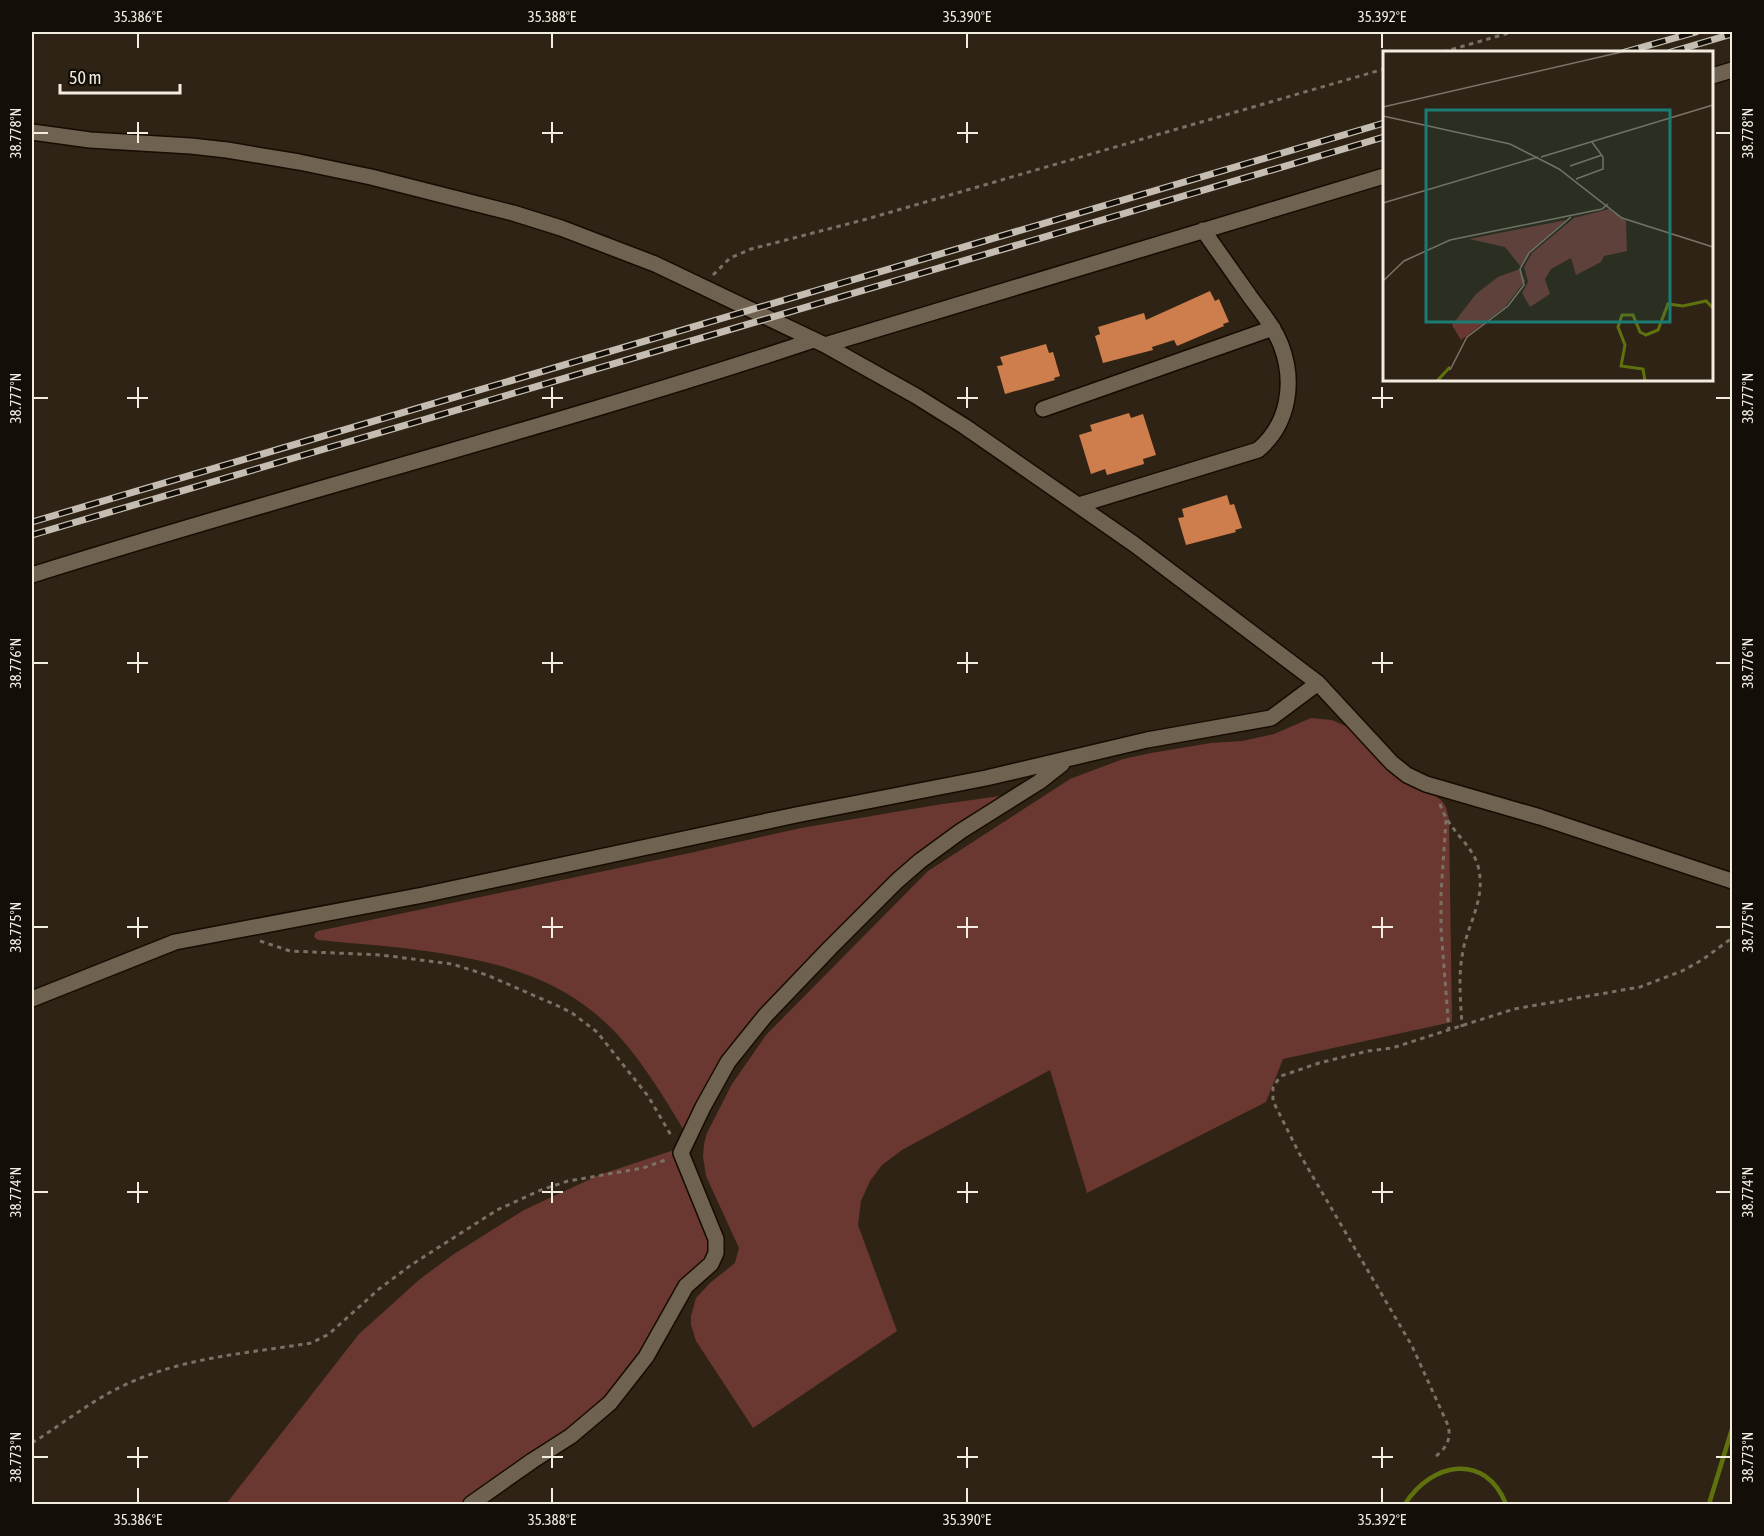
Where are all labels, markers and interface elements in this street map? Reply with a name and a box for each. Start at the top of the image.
text: 35.386°E [114,8,163,25]
text: 35.388°E [528,8,577,25]
text: 35.390°E [943,8,992,25]
text: 35.392°E [1358,8,1407,25]
inset map [1383,51,1713,381]
scale bar [60,57,180,95]
text: 50 m [69,67,101,88]
text: 38.778°N [7,108,24,158]
text: 38.778°N [1739,108,1756,158]
text: 38.777°N [7,373,24,423]
text: 38.777°N [1739,373,1756,423]
text: 38.776°N [7,638,24,688]
text: 38.776°N [1739,638,1756,688]
text: 38.775°N [7,902,24,952]
text: 38.775°N [1739,902,1756,952]
text: 38.774°N [7,1167,24,1217]
text: 38.774°N [1739,1167,1756,1217]
text: 38.773°N [7,1432,24,1482]
text: 38.773°N [1739,1432,1756,1482]
text: 35.386°E [114,1511,163,1528]
text: 35.388°E [528,1511,577,1528]
text: 35.390°E [943,1511,992,1528]
text: 35.392°E [1358,1511,1407,1528]

